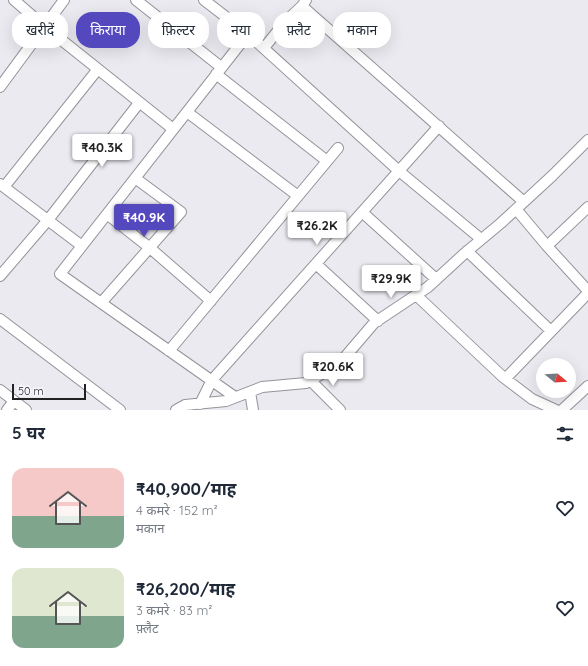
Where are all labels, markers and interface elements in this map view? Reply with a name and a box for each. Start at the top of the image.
chip: खरीदें [12,12,68,48]
chip: किराया [76,12,140,48]
chip: फ़िल्टर [148,12,209,48]
chip: नया [217,12,265,48]
chip: फ़्लैट [273,12,325,48]
chip: मकान [333,12,391,48]
pin: ₹40.3K [69,134,135,168]
text: ₹40.3K [81,139,123,155]
pin: ₹40.9K [111,204,177,238]
text: ₹40.9K [123,209,165,225]
pin: ₹26.2K [284,212,350,246]
text: ₹26.2K [297,217,337,233]
pin: ₹29.9K [358,265,424,299]
text: ₹29.9K [371,270,411,286]
pin: ₹20.6K [300,353,366,387]
text: ₹20.6K [312,358,354,374]
north arrow [536,358,576,398]
map controls [536,358,576,398]
scale bar [12,382,86,401]
text: 50 m [18,384,44,398]
text: 5 घर [12,422,45,443]
icon: filters [554,423,576,445]
text: ₹40,900/माह [136,478,236,499]
icon: home [44,484,92,532]
icon: heart [554,497,576,519]
text: 4 कमरे · 152 m² [136,502,218,518]
text: मकान [136,520,164,536]
text: ₹26,200/माह [136,578,235,599]
icon: home [44,584,92,632]
icon: heart [554,597,576,619]
text: 3 कमरे · 83 m² [136,602,212,618]
text: फ़्लैट [136,620,159,636]

